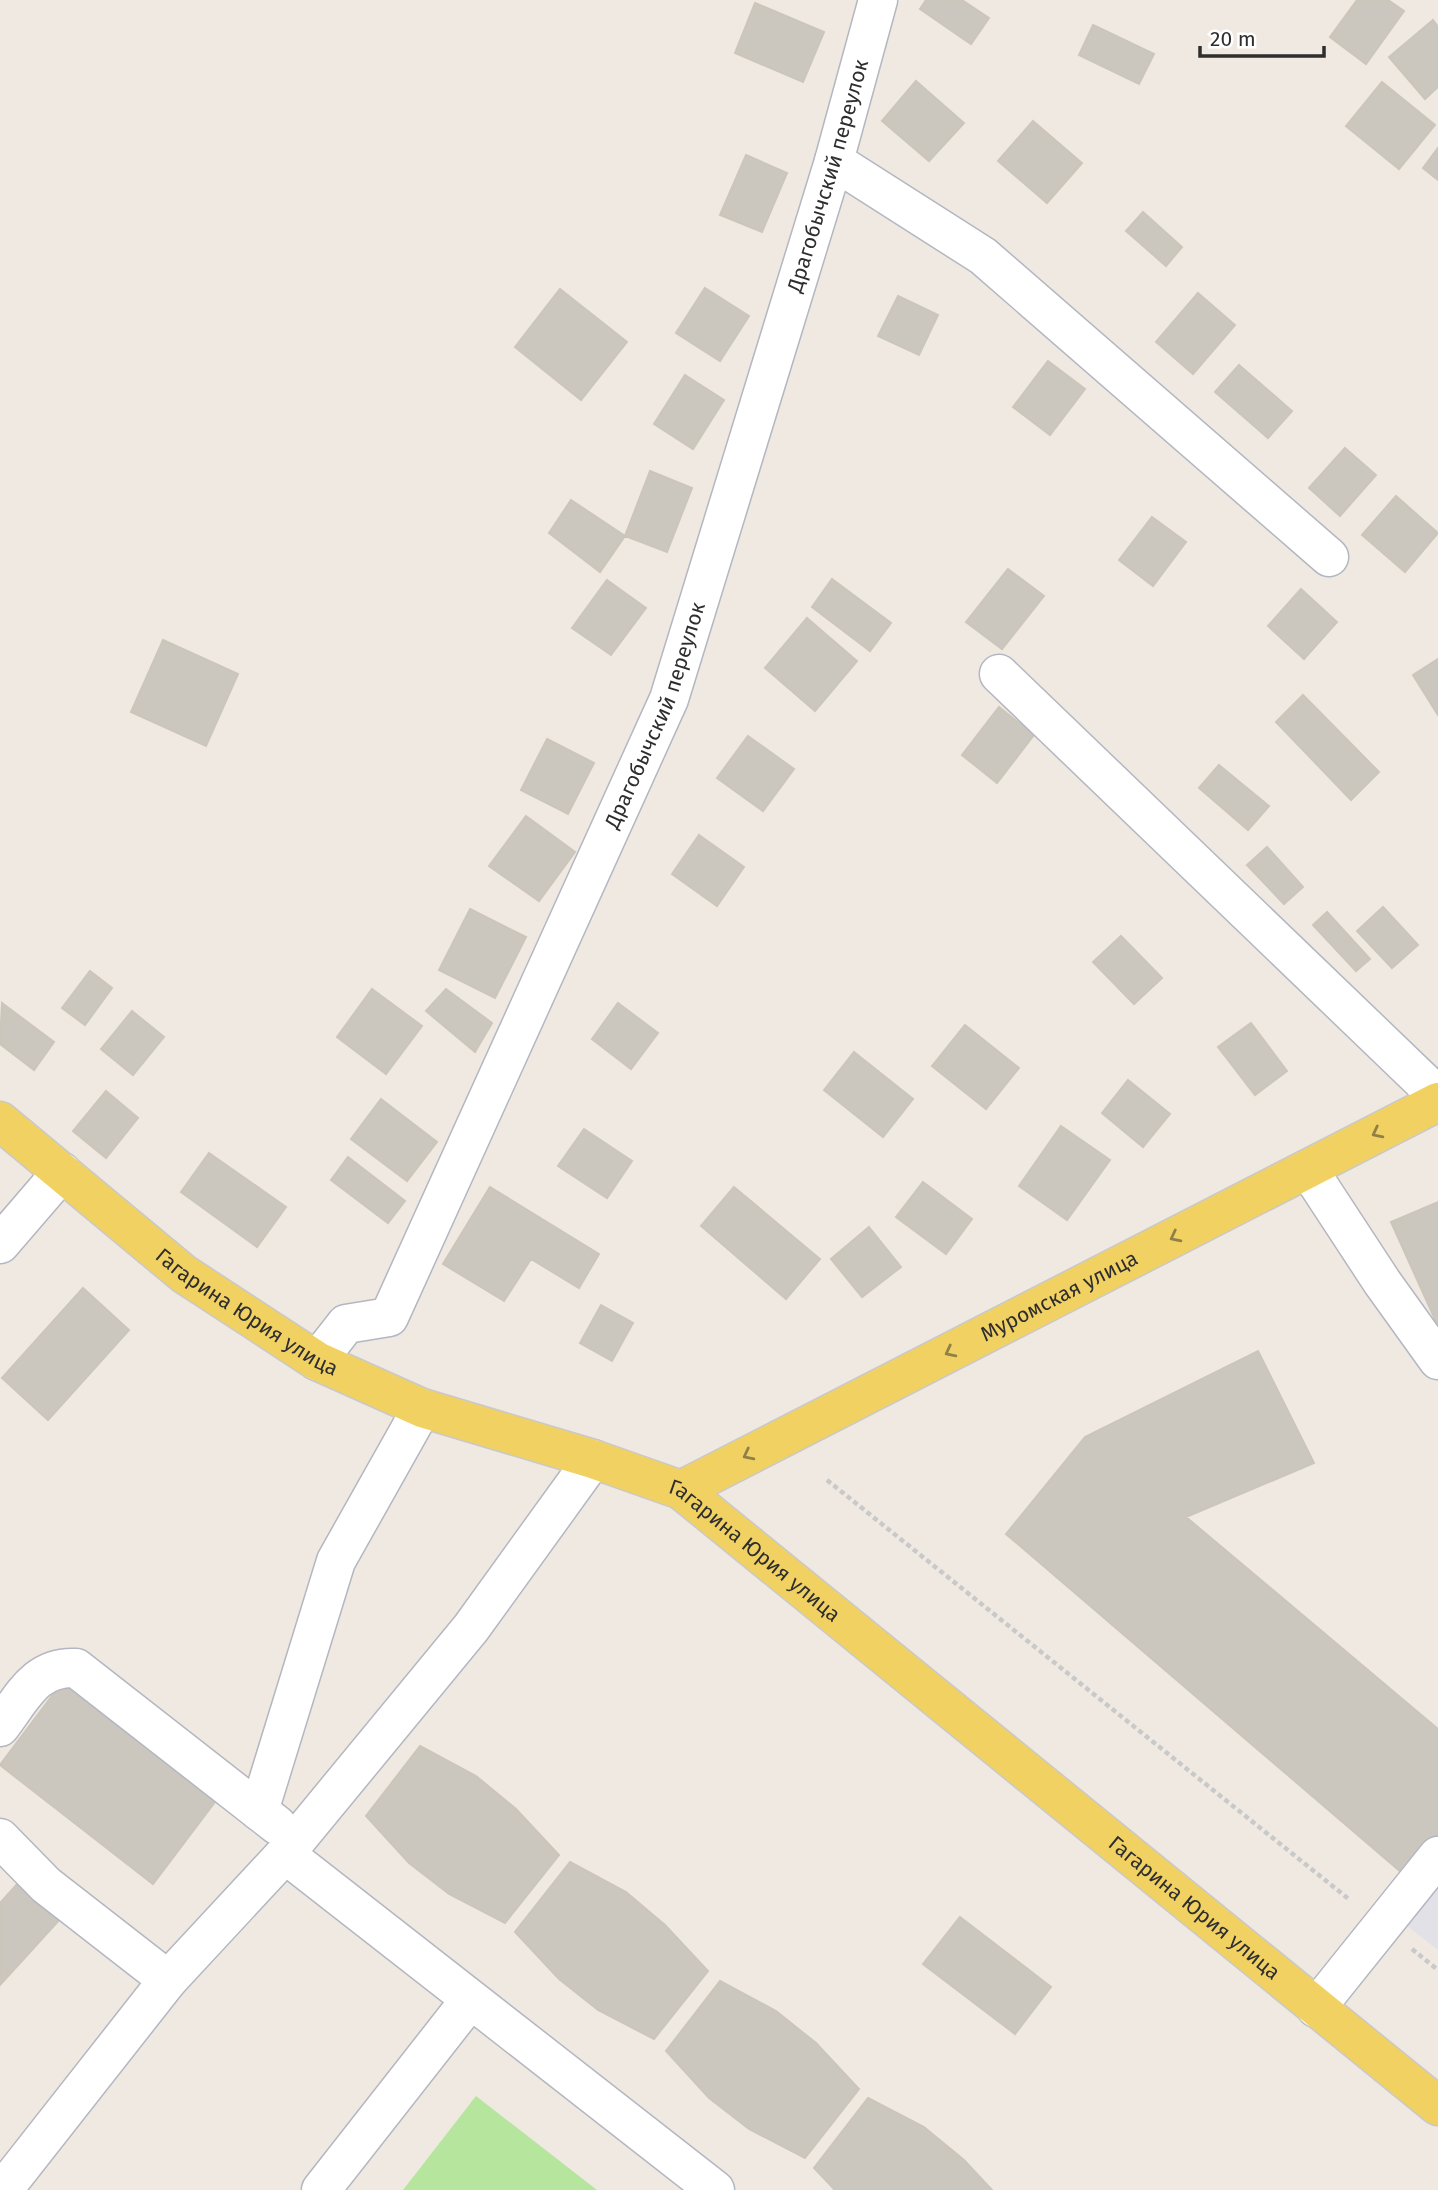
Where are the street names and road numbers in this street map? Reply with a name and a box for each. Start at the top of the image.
street label: Драгобычский переулок [781,56,874,296]
street label: Драгобычский переулок [599,599,711,833]
street label: Гагарина Юрия улица [150,1243,342,1382]
street label: Муромская улица [976,1245,1142,1347]
street label: Гагарина Юрия улица [665,1474,846,1628]
street label: Гагарина Юрия улица [1103,1830,1286,1985]

